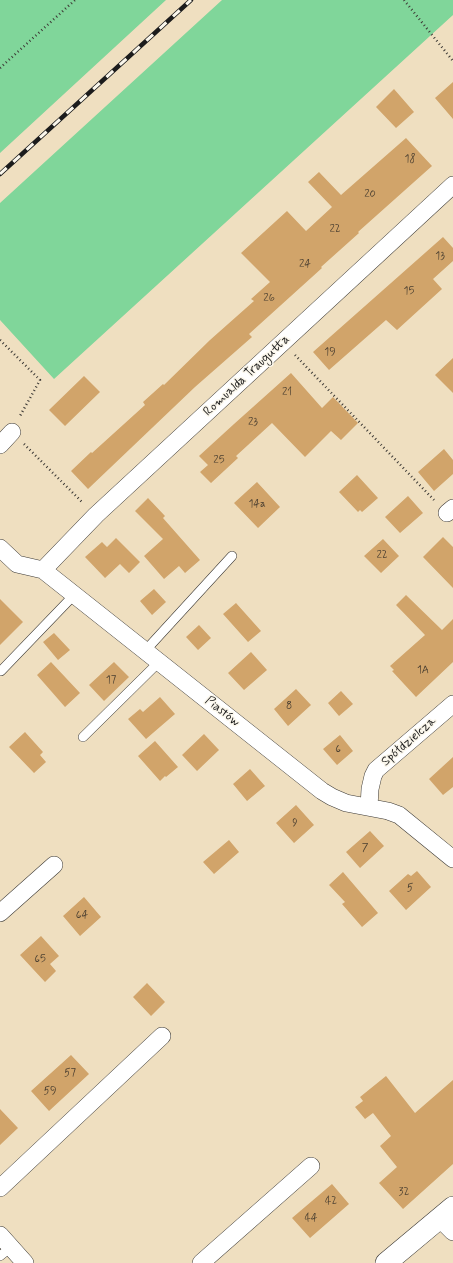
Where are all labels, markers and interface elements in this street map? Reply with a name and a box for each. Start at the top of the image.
house number: 18 [405,153,415,167]
house number: 20 [364,188,376,202]
house number: 22 [329,223,341,237]
house number: 13 [435,250,445,264]
house number: 24 [299,258,311,272]
house number: 15 [404,285,414,299]
house number: 26 [263,292,275,306]
street label: Romualda Traugutta [201,332,293,420]
house number: 19 [324,346,336,360]
house number: 21 [282,386,292,400]
house number: 23 [248,416,258,430]
house number: 25 [213,454,225,468]
house number: 14a [248,498,266,512]
house number: 22 [376,549,388,563]
house number: 1A [417,664,429,678]
house number: 17 [106,674,116,688]
street label: Piastów [201,693,243,731]
house number: 8 [286,700,292,714]
street label: Spółdzielcza [378,714,440,770]
house number: 6 [335,743,341,757]
house number: 9 [292,817,298,831]
house number: 7 [362,842,368,856]
house number: 5 [407,882,413,896]
house number: 64 [76,909,88,923]
house number: 65 [34,953,46,967]
house number: 57 [64,1067,76,1081]
house number: 59 [43,1085,57,1099]
house number: 32 [399,1186,409,1200]
house number: 42 [325,1195,337,1209]
house number: 44 [304,1212,318,1226]

